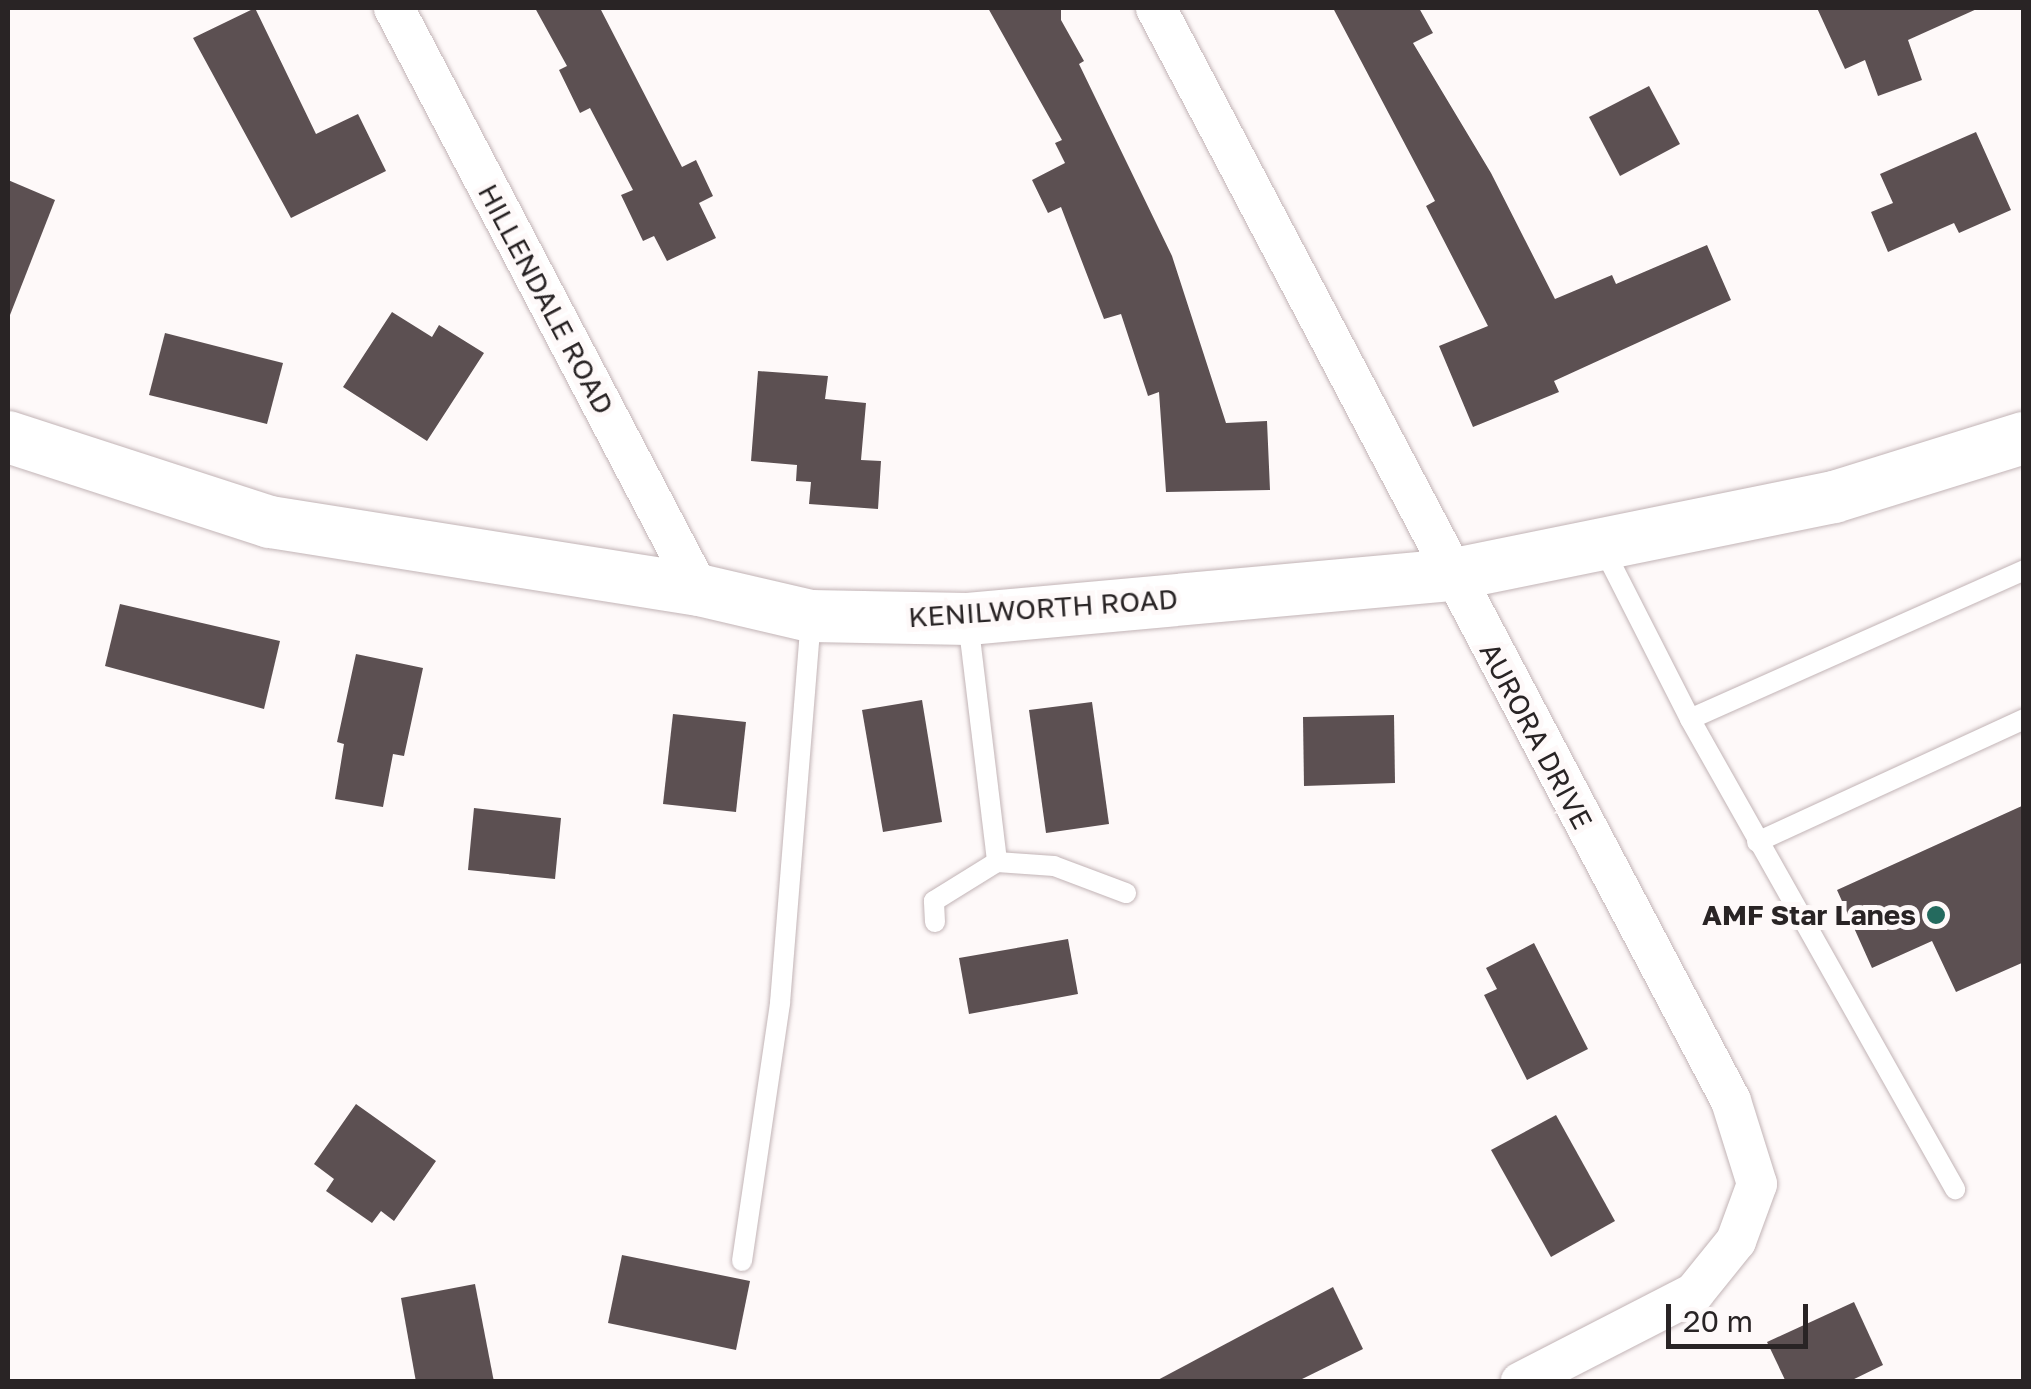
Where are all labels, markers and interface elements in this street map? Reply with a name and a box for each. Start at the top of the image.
street label: HILLENDALE ROAD [471,178,621,420]
street label: KENILWORTH ROAD [907,582,1179,634]
street label: AURORA DRIVE [1473,637,1599,835]
place label: AMF Star Lanes [1702,898,1916,932]
marker: AMF Star Lanes [1925,904,1947,926]
scale bar [1671,1284,1814,1346]
text: 20 m [1683,1303,1753,1339]

